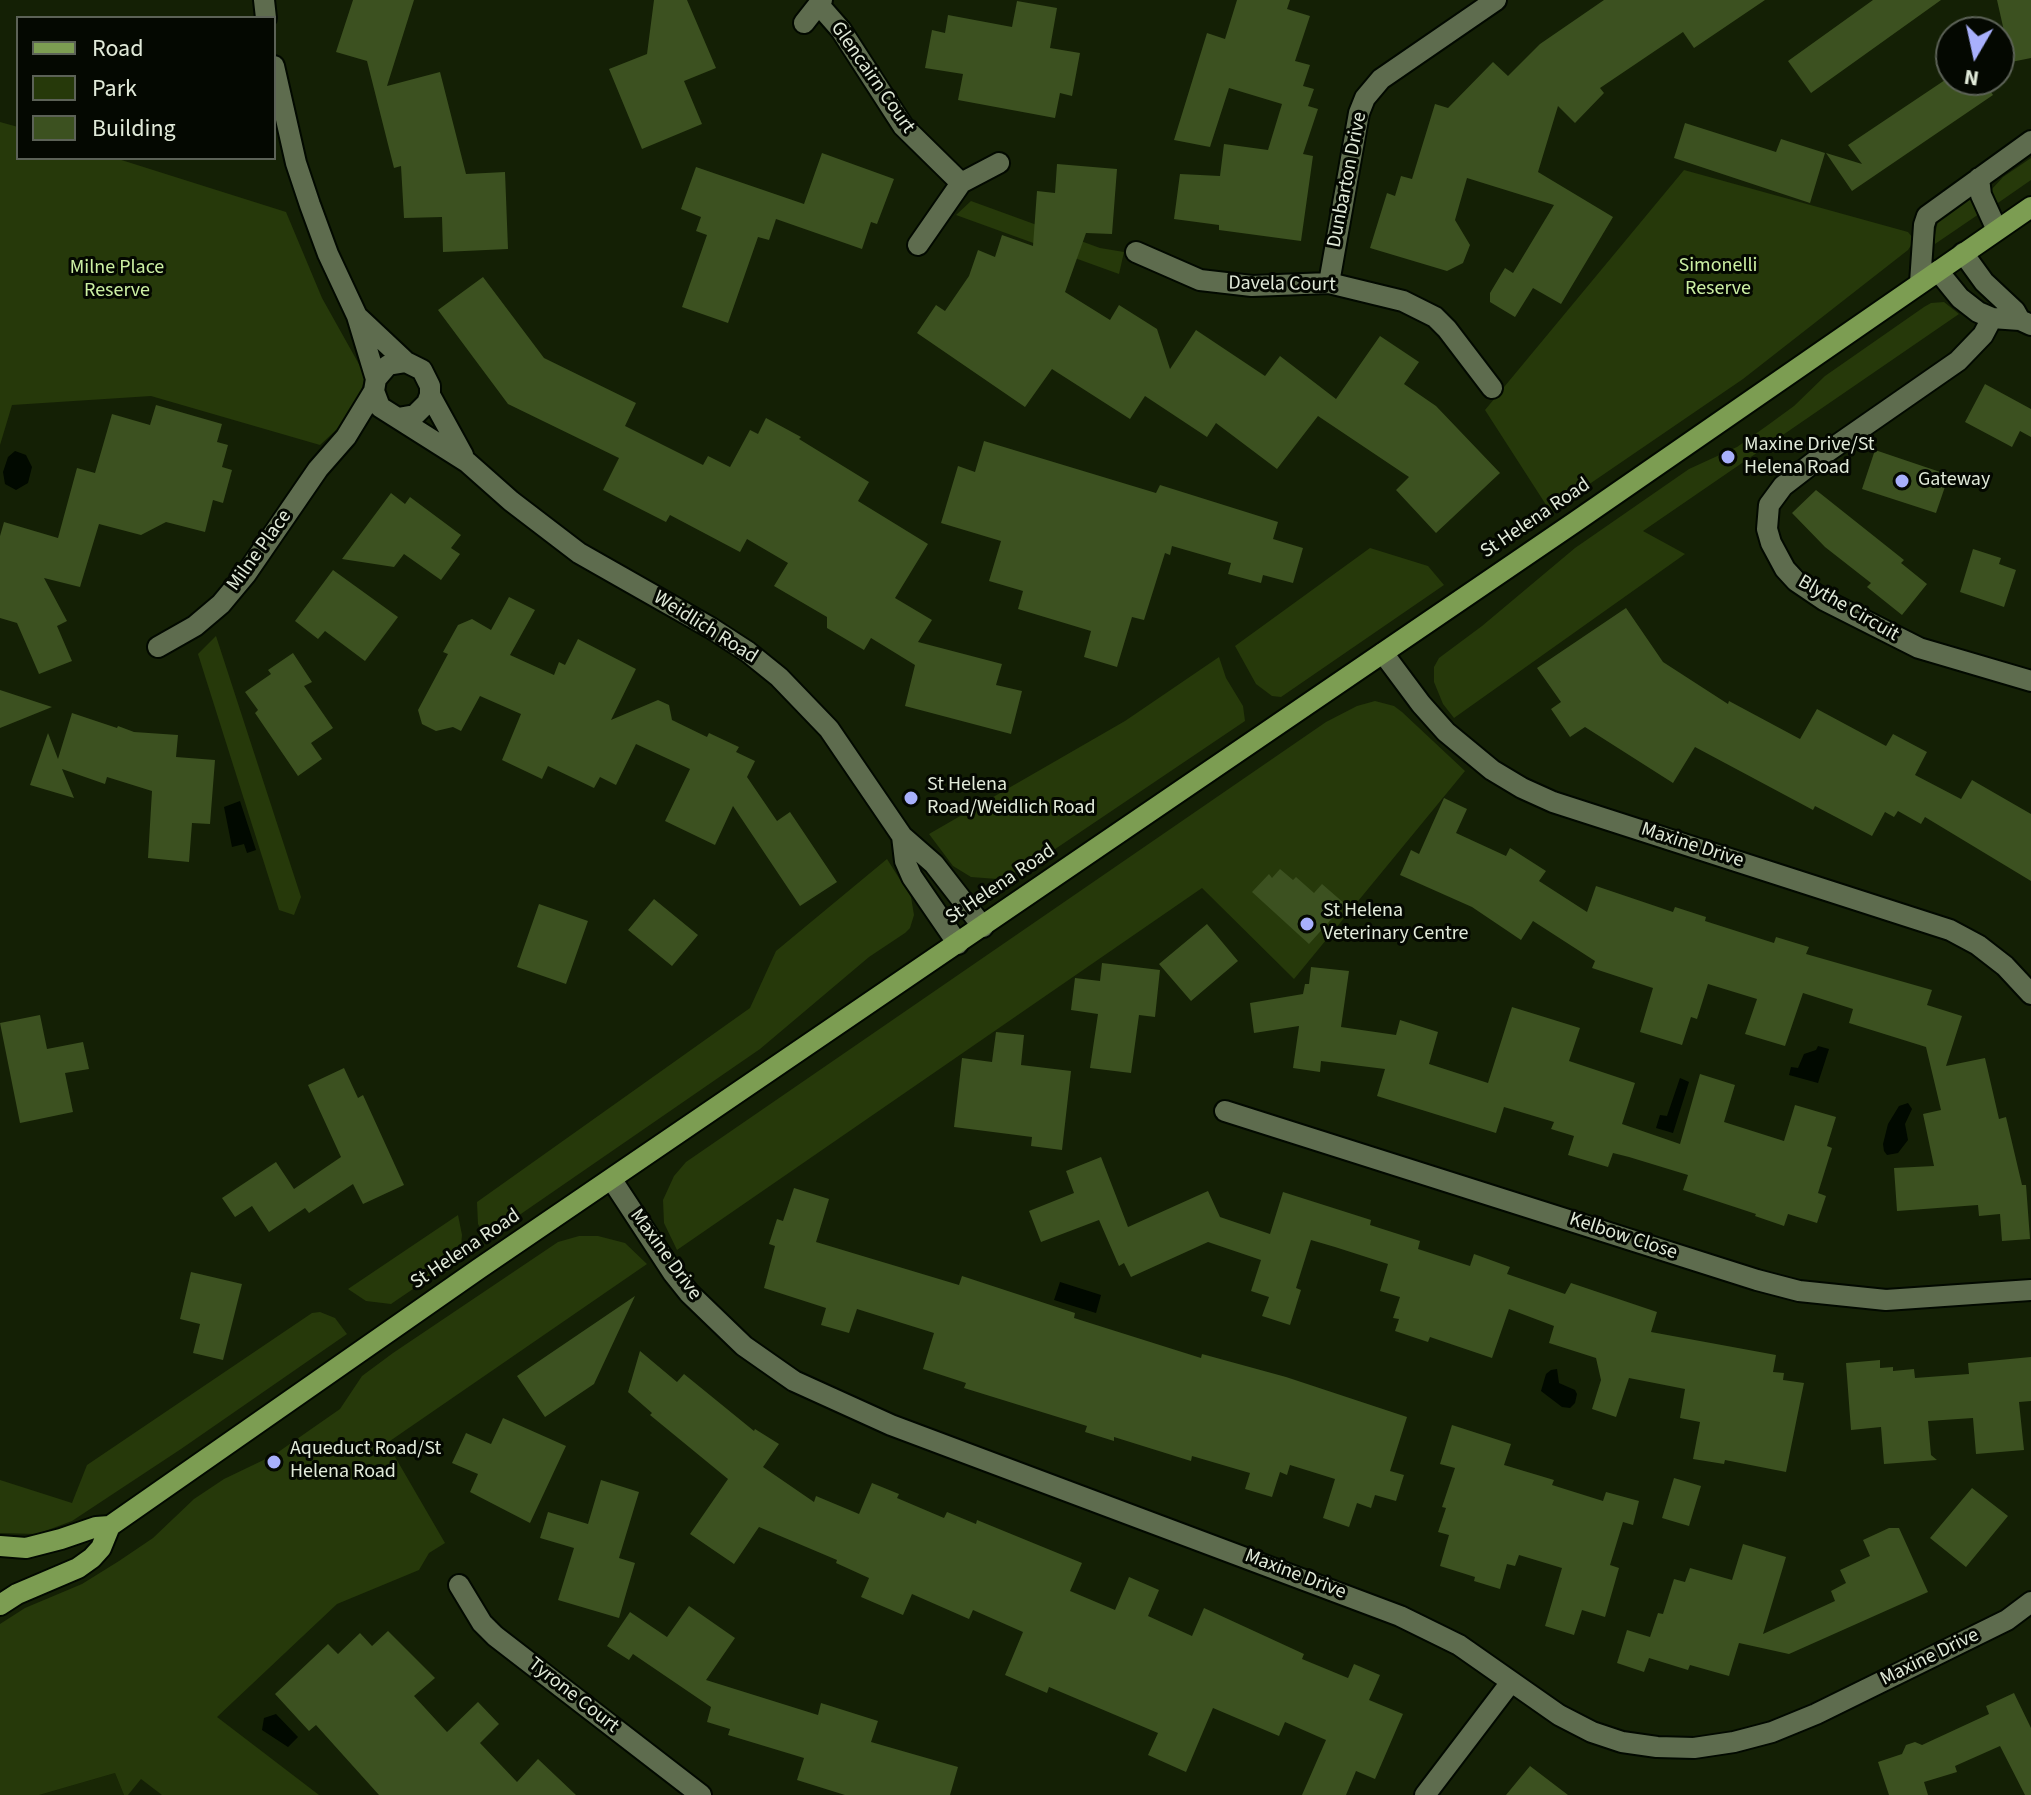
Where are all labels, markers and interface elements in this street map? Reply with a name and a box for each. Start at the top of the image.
legend [16,16,276,160]
north arrow [1935,16,2015,96]
street label: Glencairn Court [825,17,919,139]
text: Road [92,31,144,66]
text: N [1962,61,1981,95]
text: Park [92,71,137,106]
street label: Dunbarton Drive [1323,110,1373,250]
text: Building [92,111,176,146]
park label: Simonelli Reserve [1679,255,1757,302]
park label: Milne Place Reserve [70,257,164,304]
street label: Davela Court [1228,272,1336,298]
place label: Maxine Drive/St Helena Road [1744,434,1875,481]
marker: Maxine Drive/St Helena Road [1719,448,1737,466]
place label: Gateway [1918,469,1990,493]
marker: Gateway [1893,472,1911,490]
street label: St Helena Road [1477,474,1595,564]
street label: Milne Place [223,506,297,596]
street label: Blythe Circuit [1793,570,1903,648]
street label: Weidlich Road [648,586,762,670]
place label: St Helena Road/Weidlich Road [927,774,1096,821]
marker: St Helena Road/Weidlich Road [902,789,920,807]
street label: Maxine Drive [1638,818,1746,874]
street label: St Helena Road [942,840,1060,930]
place label: St Helena Veterinary Centre [1323,900,1468,947]
marker: St Helena Veterinary Centre [1298,915,1316,933]
street label: St Helena Road [407,1205,525,1295]
street label: Maxine Drive [624,1205,706,1305]
street label: Kelbow Close [1566,1208,1680,1266]
place label: Aqueduct Road/St Helena Road [290,1438,441,1485]
marker: Aqueduct Road/St Helena Road [265,1453,283,1471]
street label: Maxine Drive [1241,1545,1349,1605]
street label: Maxine Drive [1877,1624,1983,1692]
street label: Tyrone Court [523,1653,623,1739]

